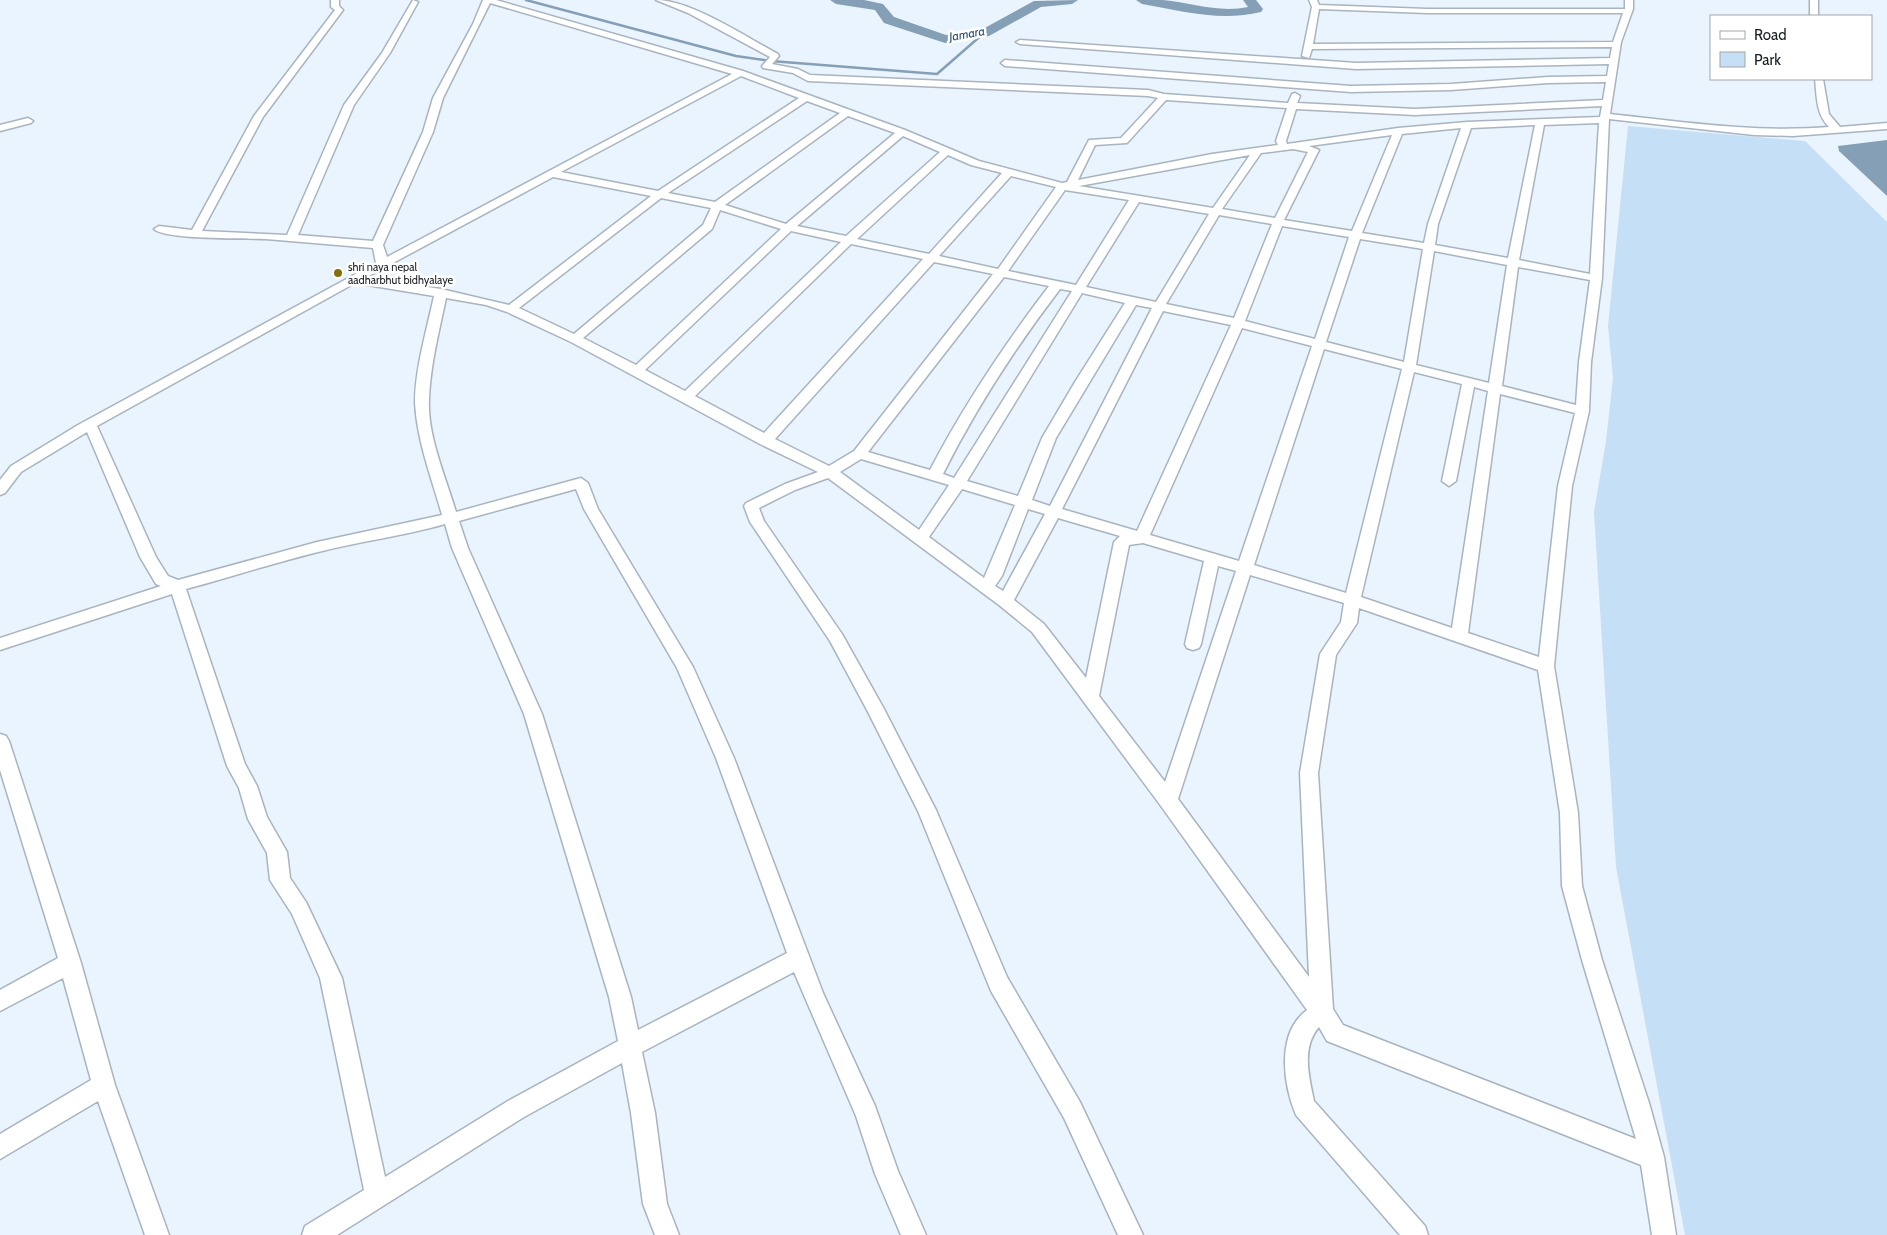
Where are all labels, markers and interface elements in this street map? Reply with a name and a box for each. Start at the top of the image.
legend [1710,15,1872,80]
water label: Jamara [947,23,986,44]
text: Road [1754,26,1787,44]
text: Park [1754,51,1781,69]
place label: shri naya nepal aadharbhut bidhyalaye [348,260,454,287]
marker: shri naya nepal aadharbhut bidhyalaye [332,267,344,279]

